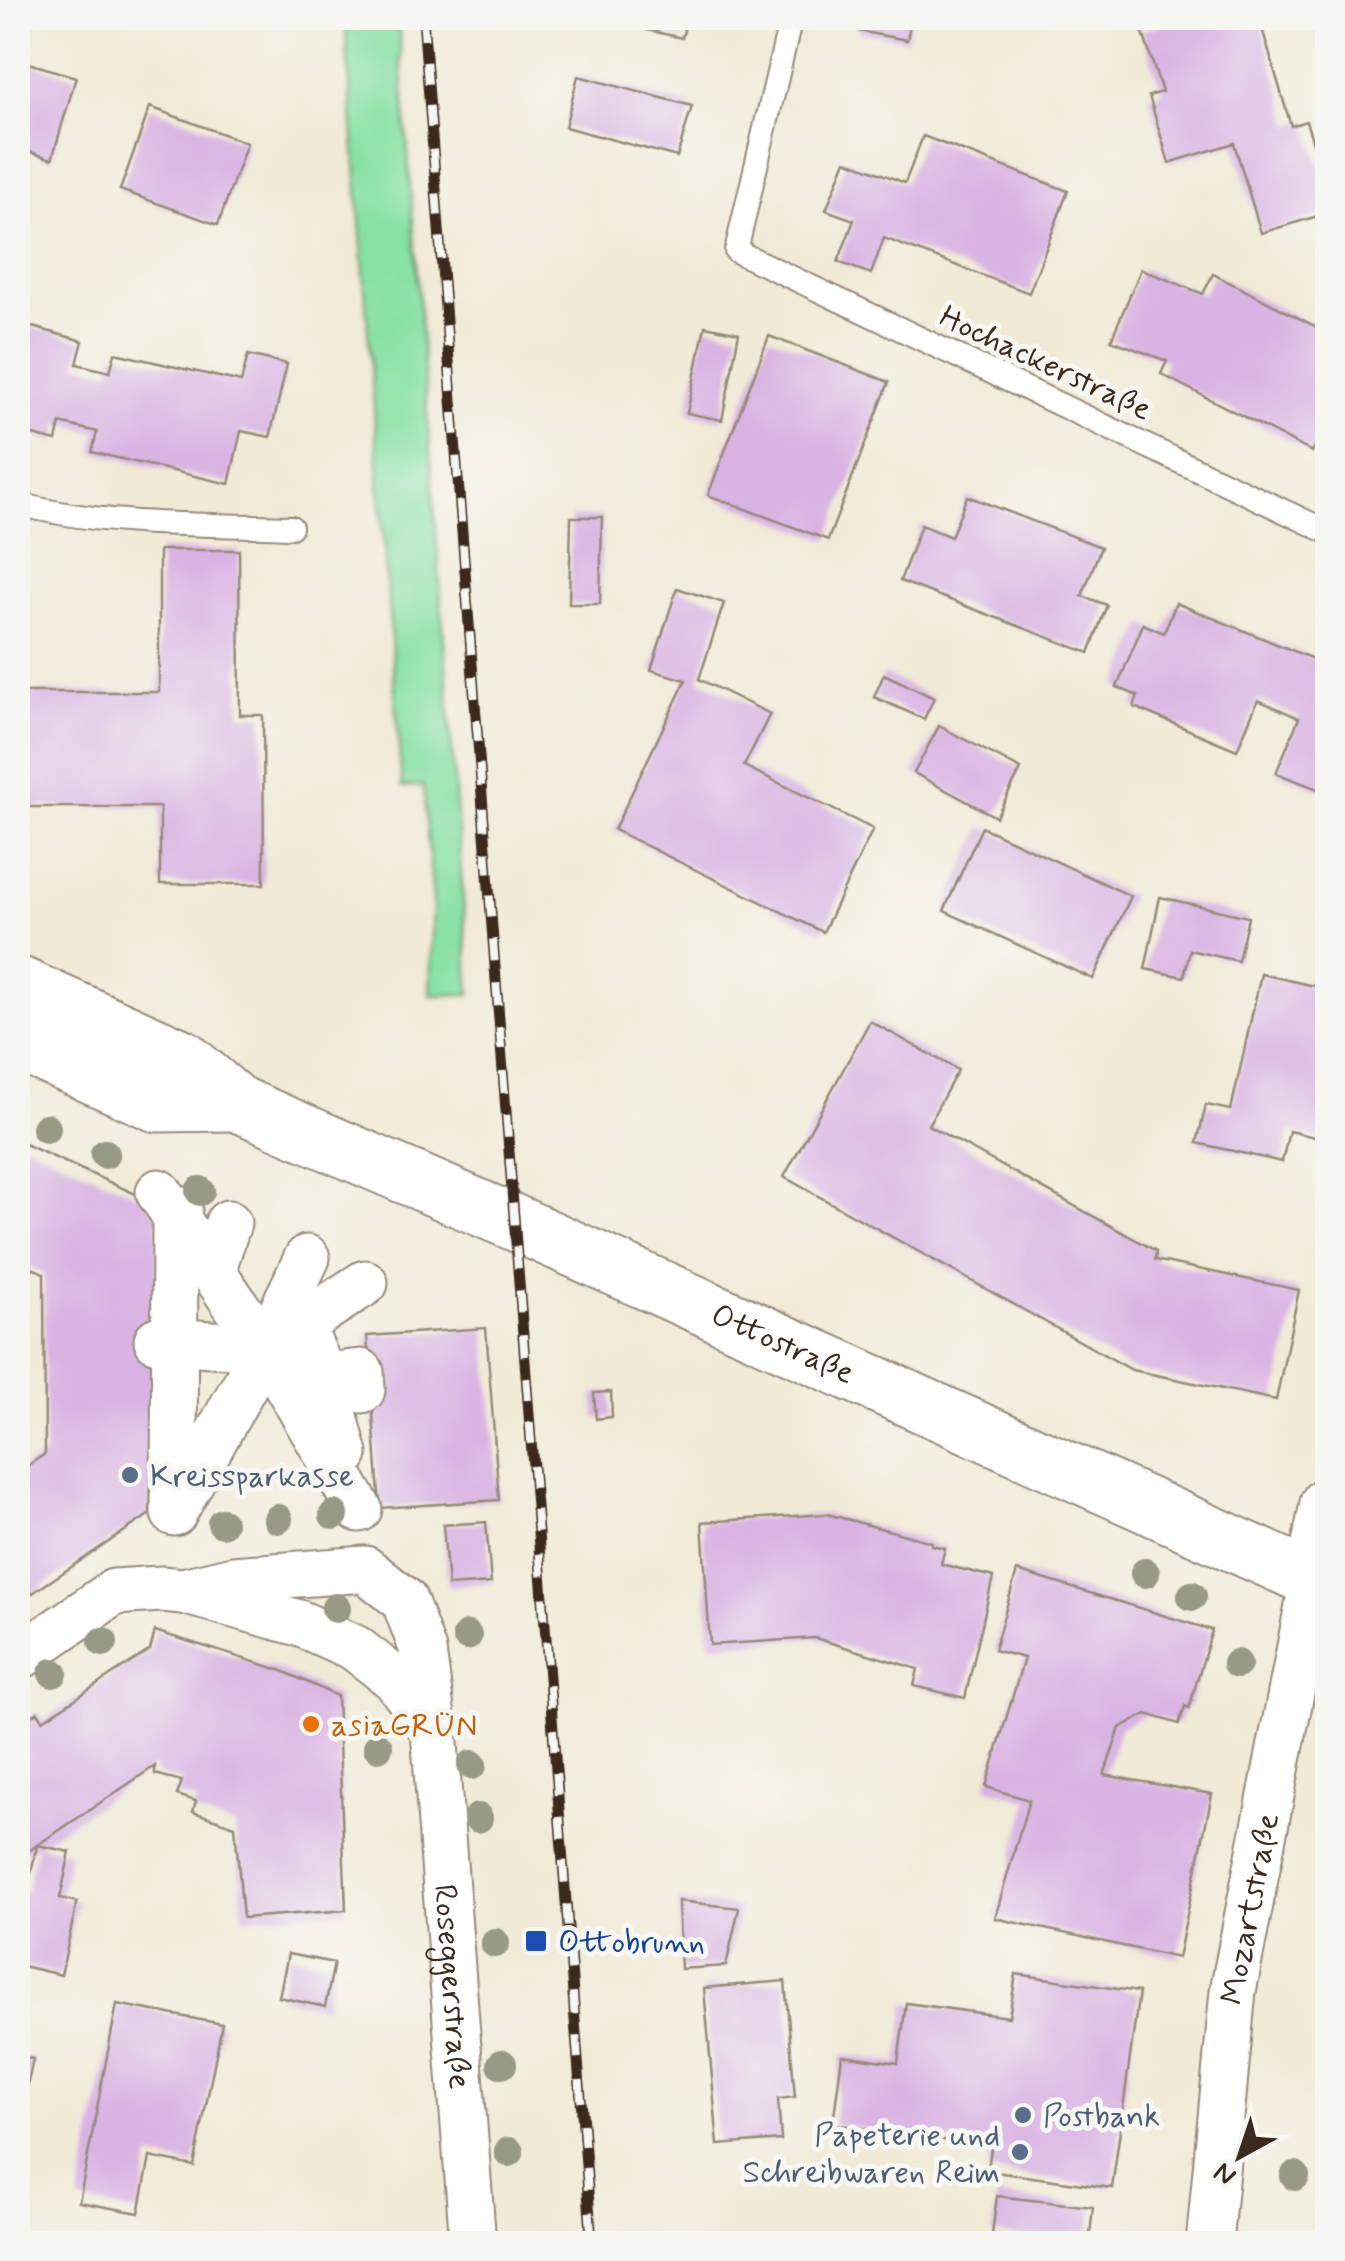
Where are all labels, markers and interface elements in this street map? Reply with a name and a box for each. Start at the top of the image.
street label: Hochackerstraße [932,296,1158,431]
street label: Ottostraße [704,1294,861,1395]
place label: Kreissparkasse [150,1456,354,1498]
marker: Kreissparkasse [119,1464,141,1486]
place label: asiaGRÜN [331,1705,477,1747]
marker: asiaGRÜN [300,1713,322,1735]
street label: Mozartstraße [1212,1810,1290,2008]
street label: Roseggerstraße [423,1883,480,2091]
place label: Ottobrunn [558,1922,705,1964]
marker: Ottobrunn [523,1928,549,1954]
place label: Postbank [1043,2096,1160,2138]
marker: Postbank [1012,2104,1034,2126]
north arrow [1190,2106,1290,2206]
place label: Papeterie und Schreibwaren Reim [742,2115,1000,2194]
marker: Papeterie und Schreibwaren Reim [1009,2141,1031,2163]
text: N [1206,2153,1245,2193]

